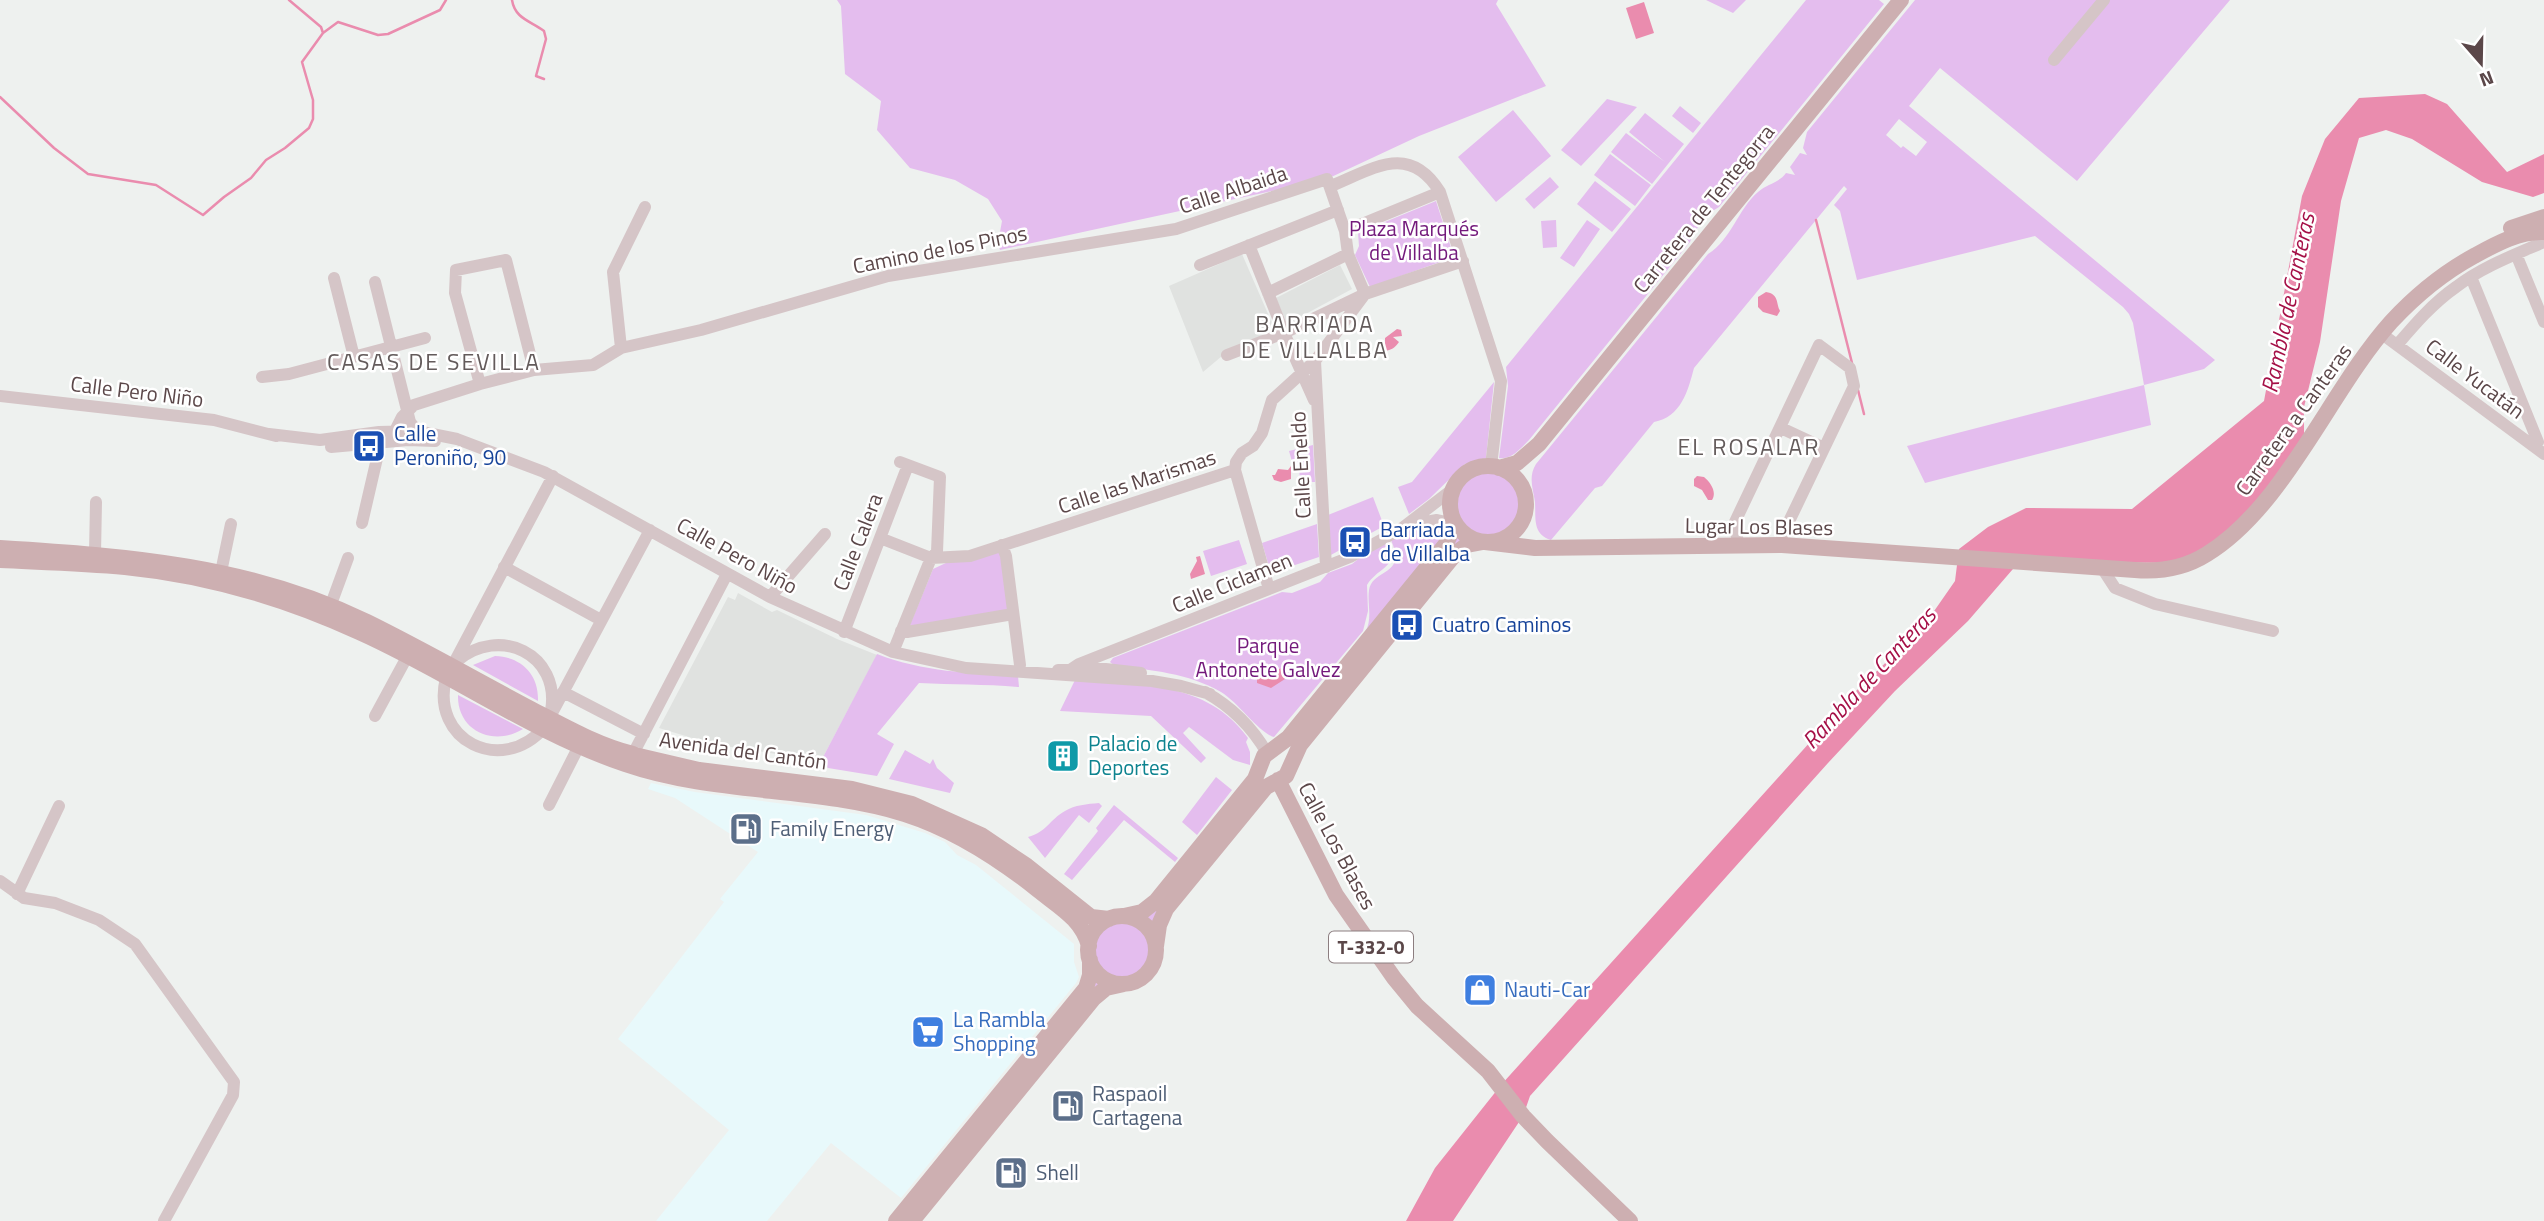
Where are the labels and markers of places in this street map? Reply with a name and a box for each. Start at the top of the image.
place label: Calle Peroniño, 90 [394,417,506,473]
bus stop icon: Calle Peroniño, 90 [350,427,388,465]
place label: Barriada de Villalba [1380,513,1470,569]
bus stop icon: Barriada de Villalba [1336,523,1374,561]
bus stop icon: Cuatro Caminos [1388,606,1426,644]
place label: Cuatro Caminos [1432,608,1571,640]
place label: Palacio de Deportes [1088,727,1177,783]
building icon: Palacio de Deportes [1044,737,1082,775]
fuel station icon: Family Energy [727,810,765,848]
place label: Family Energy [770,812,894,844]
shop icon: Nauti-Car [1461,971,1499,1009]
place label: Nauti-Car [1504,973,1590,1005]
place label: La Rambla Shopping [953,1003,1046,1059]
supermarket icon: La Rambla Shopping [909,1013,947,1051]
place label: Raspaoil Cartagena [1092,1077,1183,1133]
fuel station icon: Raspaoil Cartagena [1049,1087,1087,1125]
fuel station icon: Shell [992,1154,1030,1192]
place label: Shell [1036,1156,1079,1188]

